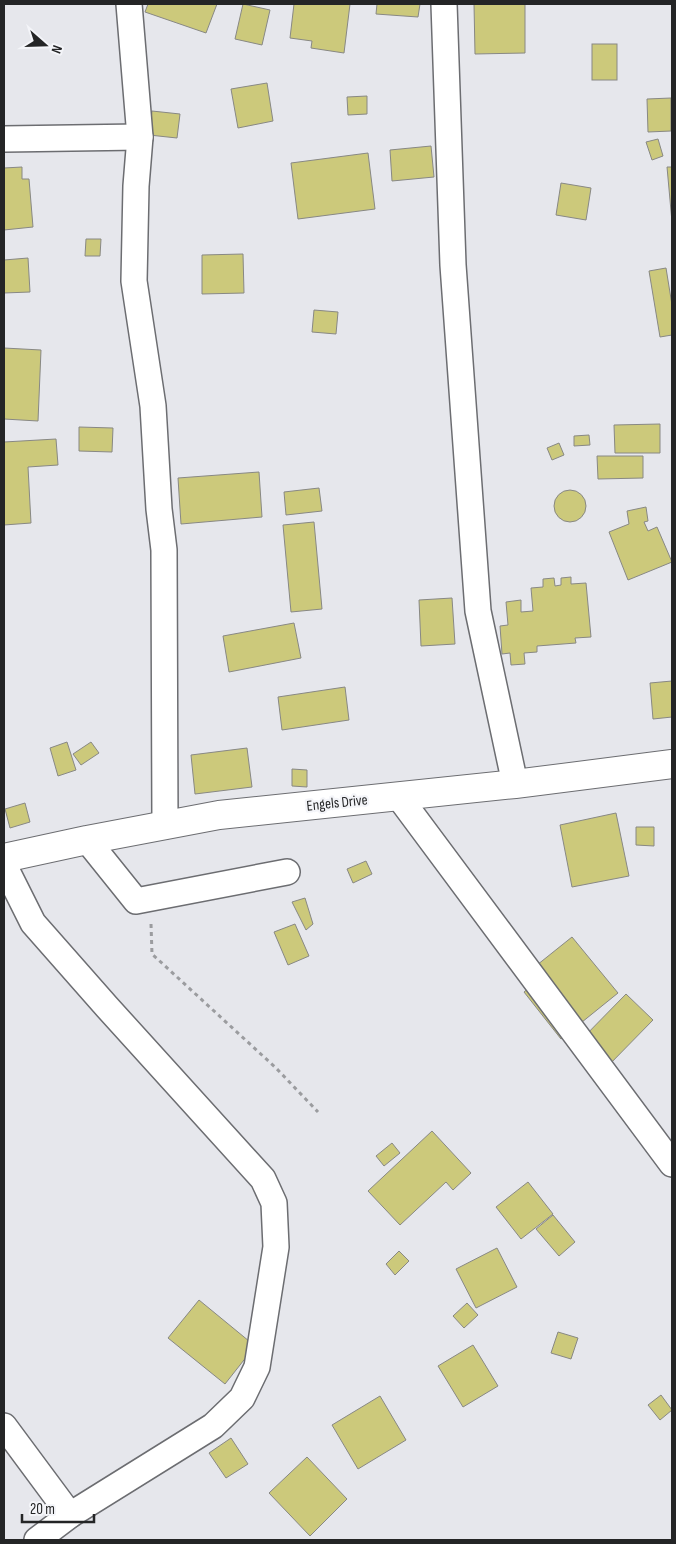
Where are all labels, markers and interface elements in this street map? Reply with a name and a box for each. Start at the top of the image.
north arrow [20,20,70,70]
text: N [47,43,66,56]
street label: Engels Drive [306,790,368,816]
scale bar [22,1492,95,1524]
text: 20 m [30,1500,55,1519]

